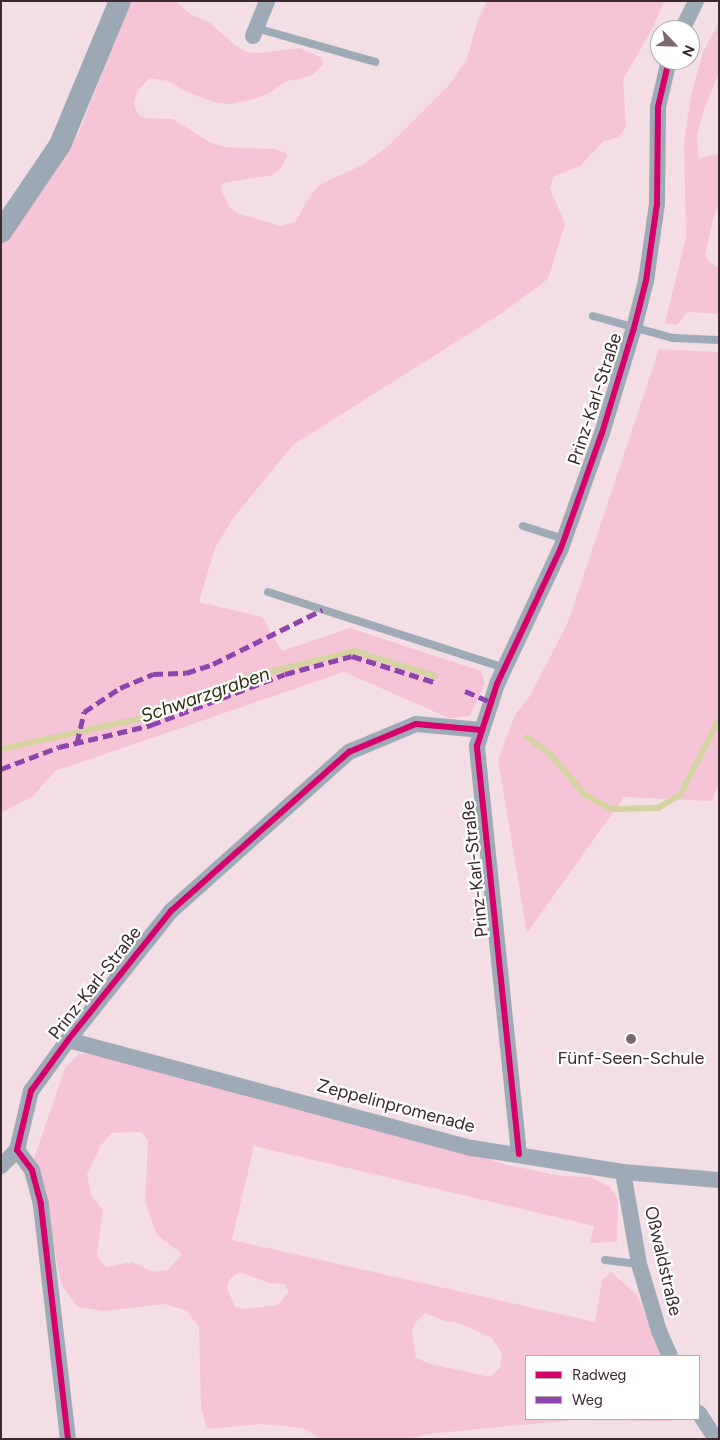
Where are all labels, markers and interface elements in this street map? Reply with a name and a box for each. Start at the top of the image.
north arrow [650,20,700,70]
text: N [678,42,698,59]
street label: Prinz-Karl-Straße [563,330,627,468]
water label: Schwarzgraben [137,662,273,728]
street label: Prinz-Karl-Straße [457,799,493,939]
street label: Prinz-Karl-Straße [44,922,146,1044]
marker: Fünf-Seen-Schule [625,1033,637,1045]
place label: Fünf-Seen-Schule [558,1047,704,1069]
street label: Zeppelinpromenade [315,1075,477,1137]
street label: Oßwaldstraße [640,1204,686,1318]
legend [525,1355,700,1420]
text: Radweg [572,1366,626,1384]
text: Weg [572,1391,603,1409]

